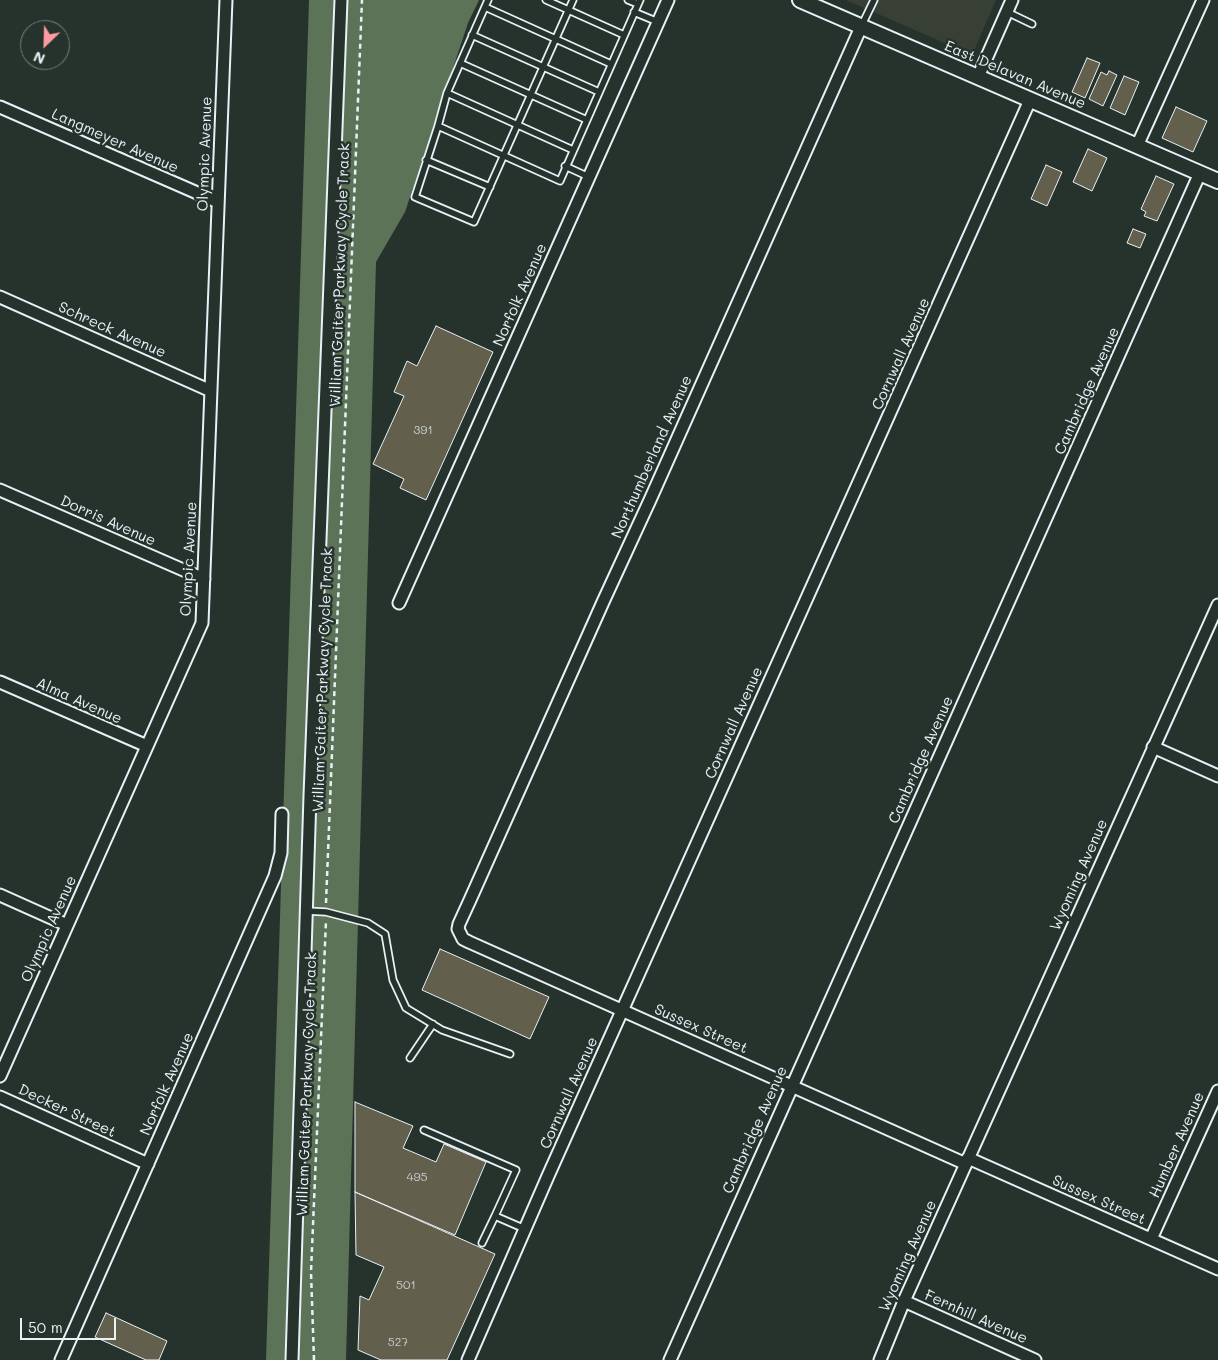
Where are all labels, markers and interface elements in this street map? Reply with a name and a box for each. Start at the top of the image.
north arrow [20,20,70,70]
street label: East Delavan Avenue [942,37,1088,113]
text: N [30,47,48,69]
street label: Olympic Avenue [194,96,216,212]
street label: Langmeyer Avenue [49,105,181,177]
street label: William Gaiter Parkway Cycle Track [326,143,354,407]
street label: Norfolk Avenue [489,241,551,349]
street label: Cornwall Avenue [868,295,934,413]
street label: Schreck Avenue [55,298,169,362]
street label: Cambridge Avenue [1051,324,1123,458]
street label: Northumberland Avenue [608,373,696,541]
house number: 391 [413,423,433,437]
street label: Dorris Avenue [57,492,159,550]
street label: Olympic Avenue [177,501,201,617]
street label: William Gaiter Parkway Cycle Track [309,548,337,812]
street label: Cornwall Avenue [701,664,767,782]
street label: Alma Avenue [33,674,125,728]
street label: Cambridge Avenue [885,693,957,827]
street label: Wyoming Avenue [1046,816,1112,934]
street label: Olympic Avenue [17,873,81,985]
street label: William Gaiter Parkway Cycle Track [293,952,321,1216]
street label: Sussex Street [651,1000,751,1058]
street label: Norfolk Avenue [136,1030,198,1138]
street label: Cornwall Avenue [536,1034,602,1152]
street label: Cambridge Avenue [719,1063,791,1197]
street label: Decker Street [15,1081,119,1141]
street label: Humber Avenue [1146,1089,1208,1201]
house number: 495 [406,1170,428,1184]
street label: Sussex Street [1049,1171,1149,1229]
street label: Wyoming Avenue [875,1197,941,1315]
house number: 501 [396,1278,416,1292]
street label: Fernhill Avenue [922,1286,1030,1348]
scale bar [22,1308,119,1340]
text: 50 m [28,1317,63,1337]
house number: 527 [388,1335,408,1349]

